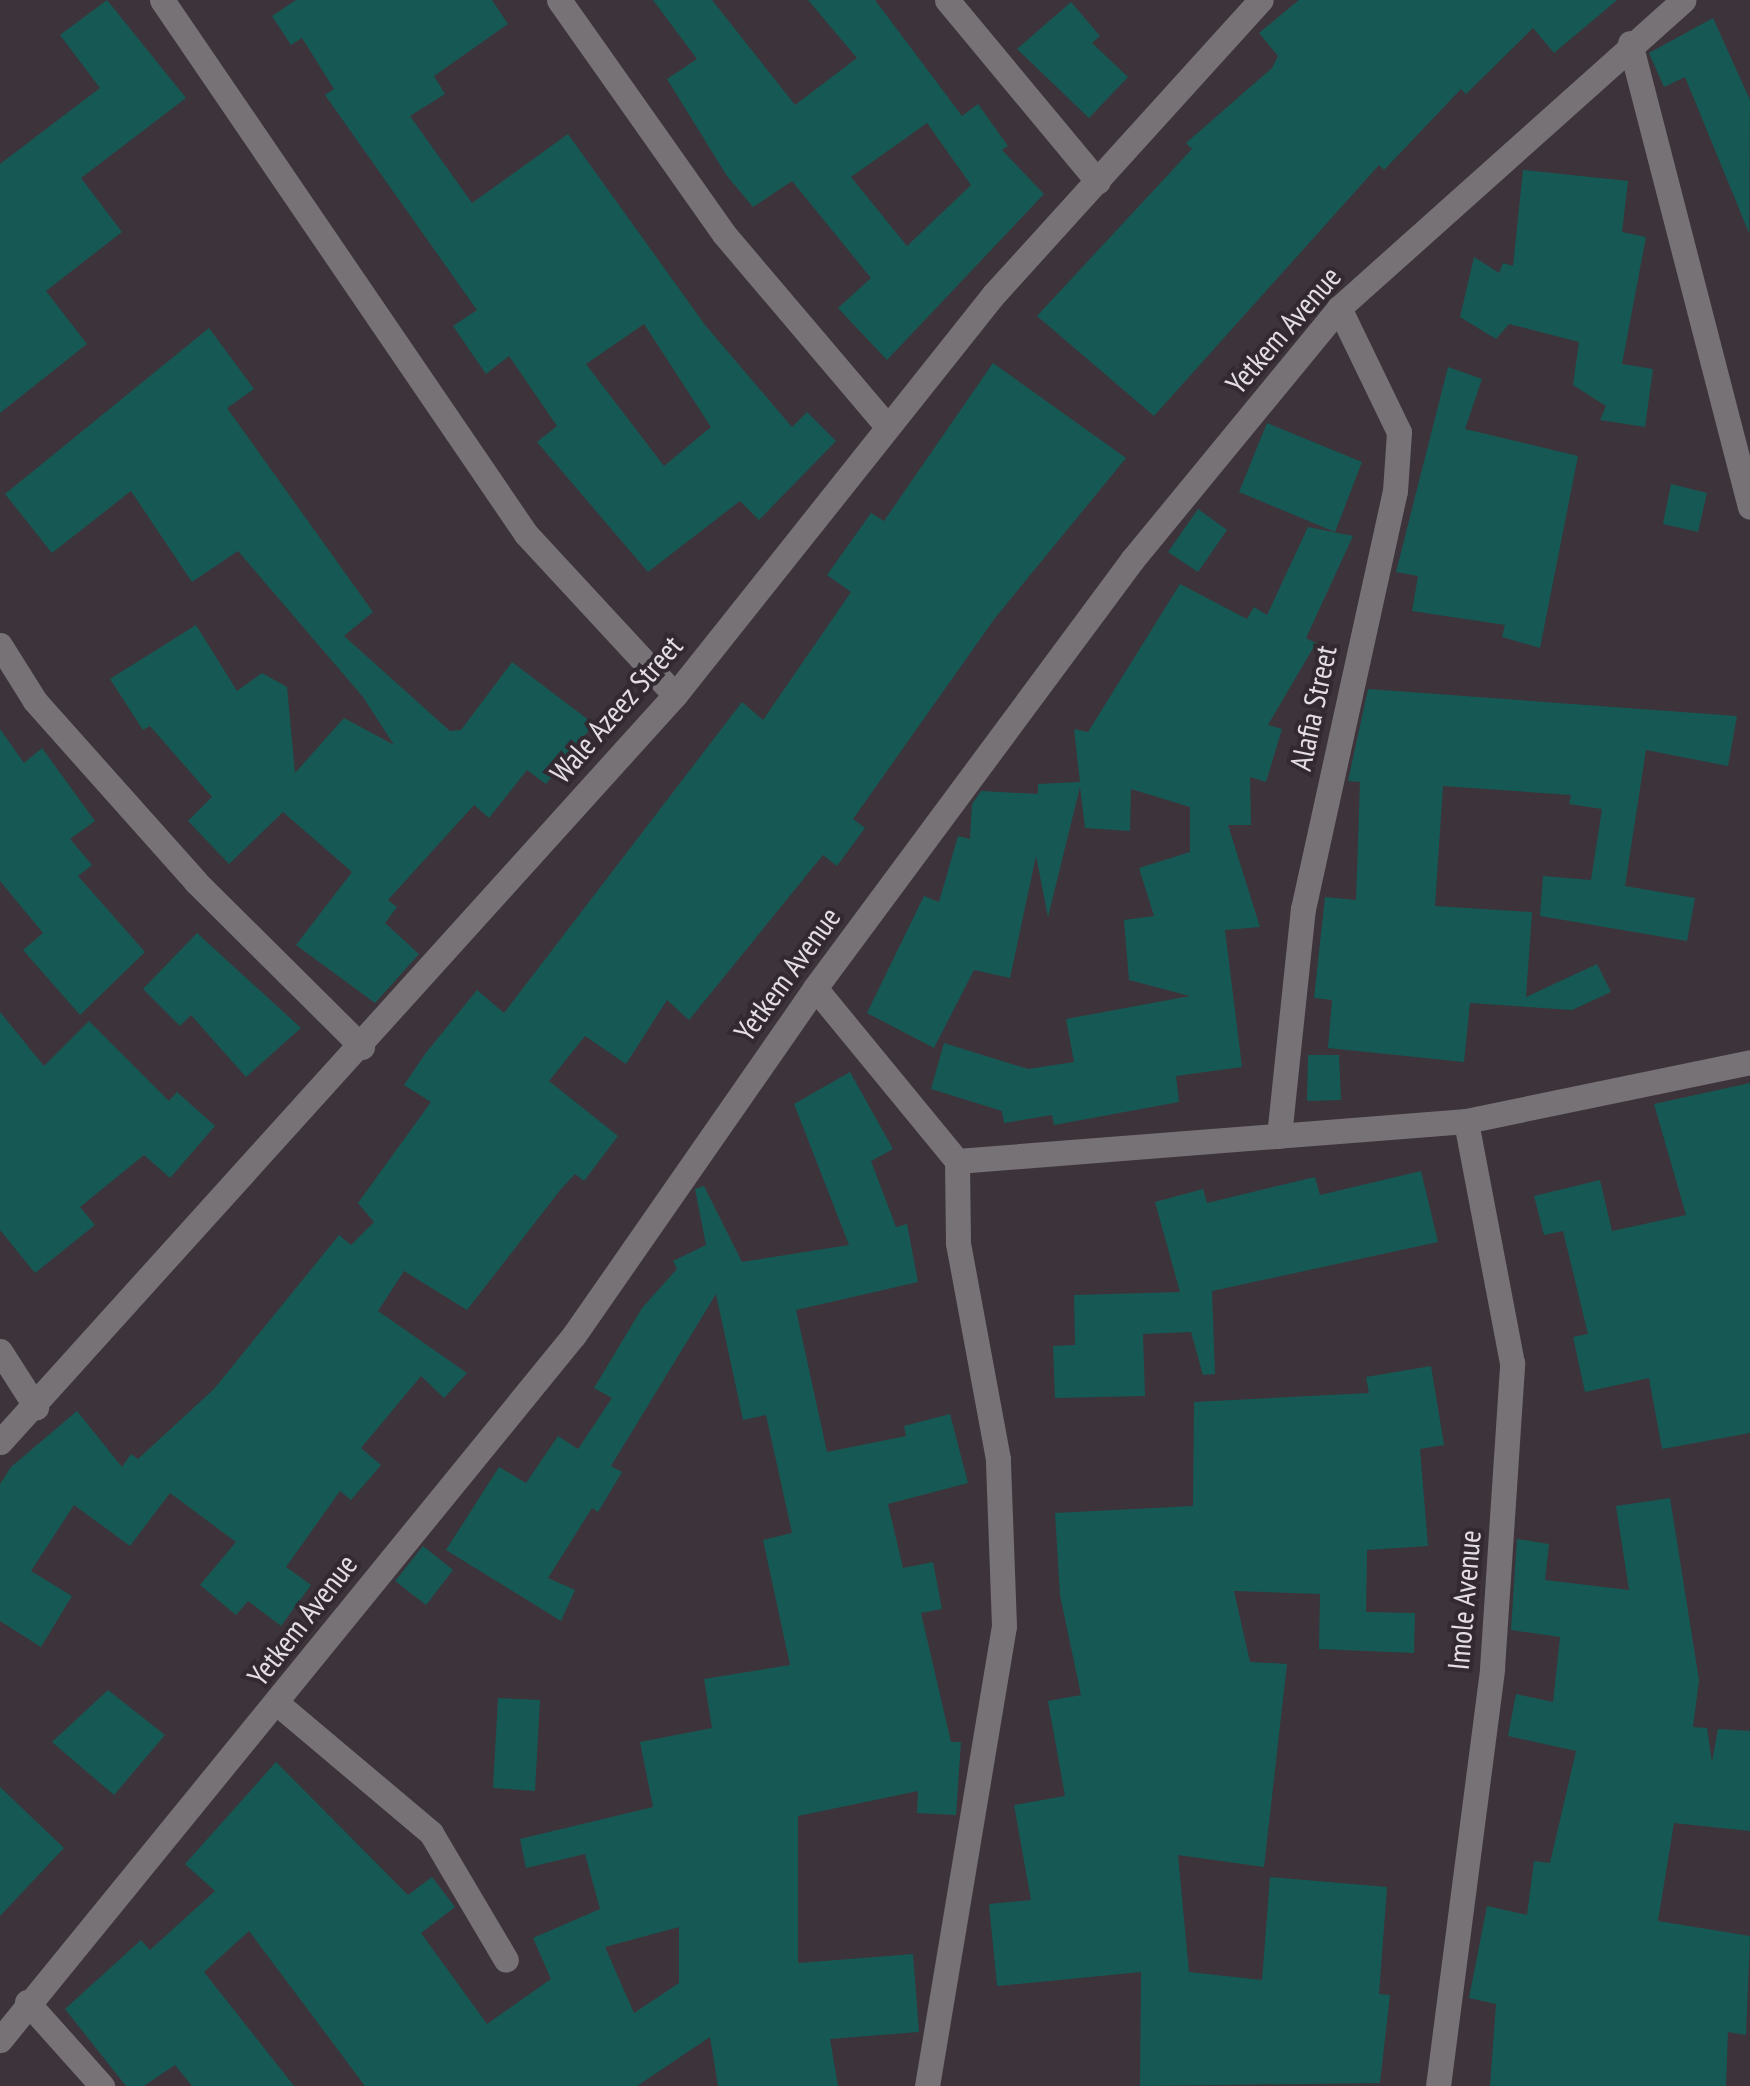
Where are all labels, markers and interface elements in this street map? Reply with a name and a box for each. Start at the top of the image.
street label: Yetkem Avenue [1218,259,1348,401]
street label: Wale Azeez Street [542,628,690,790]
street label: Alafia Street [1282,642,1344,774]
street label: Yetkem Avenue [726,900,848,1048]
street label: Imole Avenue [1440,1528,1488,1672]
street label: Yetkem Avenue [239,1547,365,1693]

